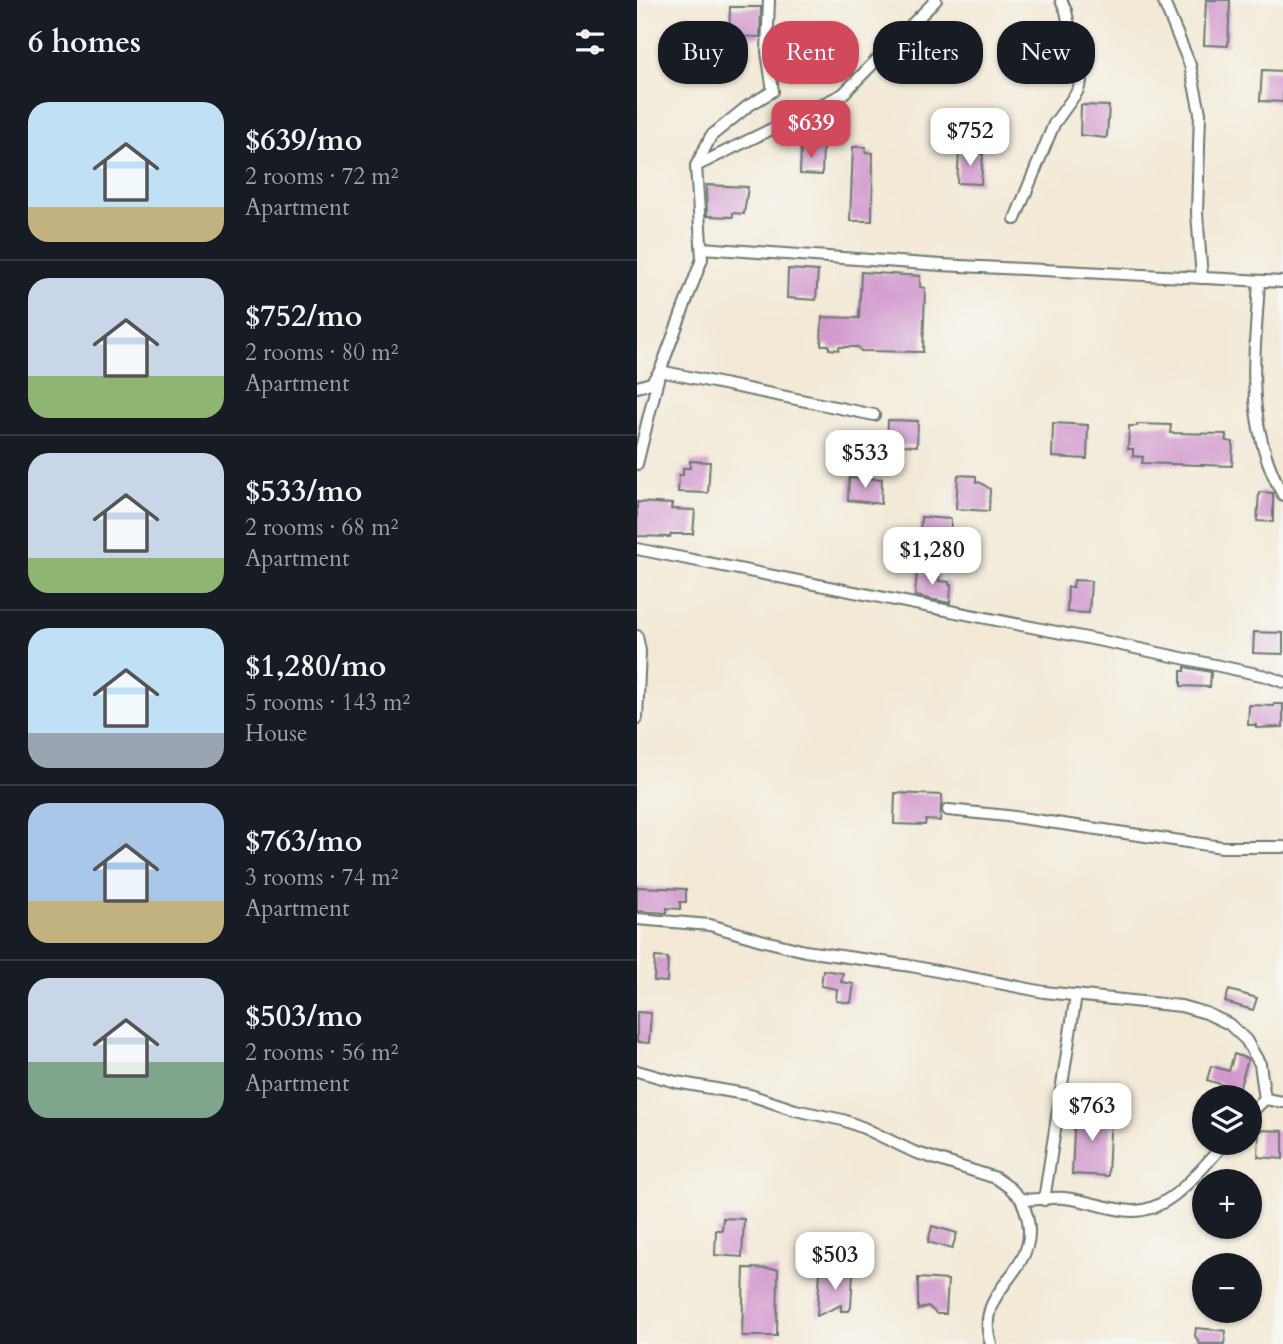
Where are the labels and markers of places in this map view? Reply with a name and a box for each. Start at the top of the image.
pin: $639 [770,100,852,160]
pin: $752 [929,108,1011,168]
pin: $533 [824,430,906,490]
pin: $1,280 [875,528,989,587]
pin: $763 [1051,1084,1133,1143]
pin: $503 [794,1232,876,1292]

